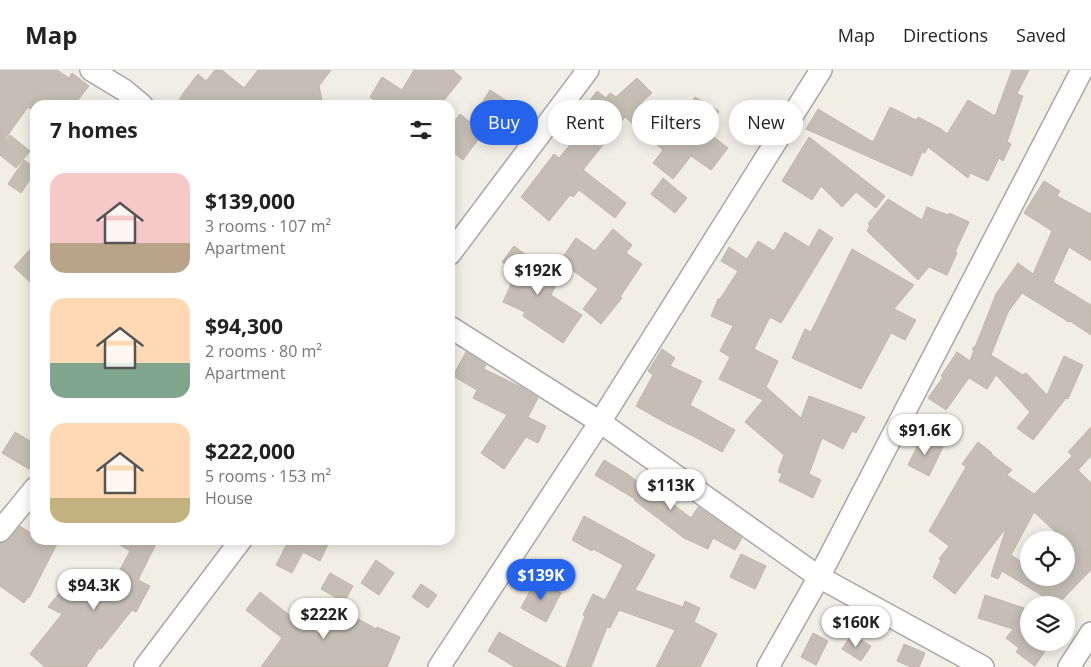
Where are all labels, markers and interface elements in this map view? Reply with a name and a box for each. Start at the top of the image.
text: Map [25,18,77,51]
text: Map [838,23,875,47]
text: Directions [903,23,988,47]
text: Saved [1016,23,1066,47]
chip: Buy [470,100,538,145]
chip: Rent [548,100,622,145]
chip: Filters [632,100,719,145]
chip: New [729,100,803,145]
text: 7 homes [50,116,138,144]
icon: filters [407,116,435,144]
text: $139,000 [205,187,295,215]
icon: home [90,193,150,253]
text: 3 rooms · 107 m² [205,215,331,237]
text: Apartment [205,237,285,259]
pin: $192K [503,254,573,296]
text: $192K [514,259,562,281]
text: $94,300 [205,312,283,340]
icon: home [90,318,150,378]
text: 2 rooms · 80 m² [205,340,322,362]
text: Apartment [205,362,285,384]
pin: $91.6K [884,414,966,456]
text: $91.6K [899,419,951,441]
text: $222,000 [205,437,295,465]
icon: home [90,443,150,503]
text: 5 rooms · 153 m² [205,465,331,487]
pin: $113K [636,468,706,511]
text: $113K [647,474,695,496]
text: House [205,487,253,509]
map controls [1020,531,1075,651]
button: locate [1020,531,1075,586]
pin: $139K [506,558,576,601]
text: $139K [517,564,565,586]
pin: $94.3K [53,568,135,611]
text: $94.3K [68,574,120,596]
button: layers [1020,596,1075,651]
pin: $222K [289,598,359,640]
text: $222K [300,603,348,625]
pin: $160K [821,606,891,648]
text: $160K [832,611,880,633]

